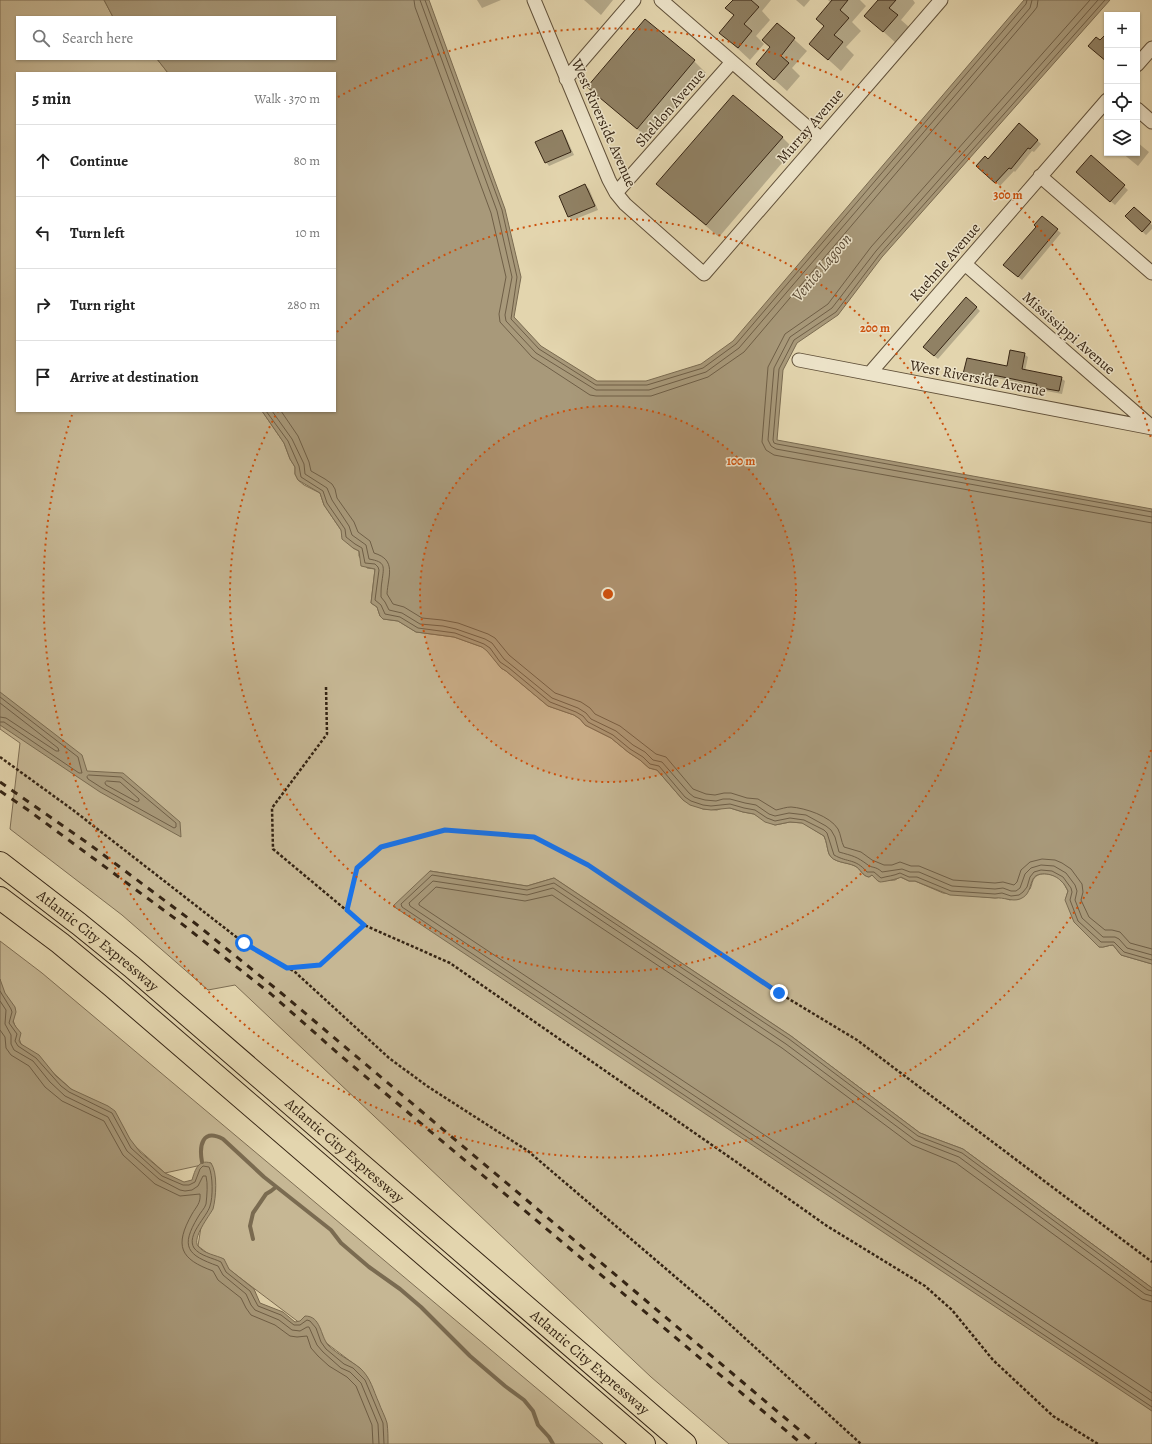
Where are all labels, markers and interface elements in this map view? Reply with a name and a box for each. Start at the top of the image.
map controls [1104,12,1140,156]
button: + [1104,12,1140,48]
search box [16,16,336,60]
icon: search [30,27,52,49]
text: Search here [62,28,133,48]
button: − [1104,48,1140,84]
street label: West Riverside Avenue [566,55,641,191]
street label: Sheldon Avenue [630,64,710,151]
street label: Murray Avenue [772,84,848,168]
button: locate [1104,84,1140,120]
text: 5 min [32,87,71,110]
text: Walk · 370 m [254,90,320,107]
button: layers [1104,120,1140,156]
icon: ahead [32,150,54,172]
text: Continue [70,151,128,171]
text: 80 m [293,152,320,169]
text: 300 m [993,187,1023,203]
street label: Kuehnle Avenue [905,218,985,306]
icon: left [32,222,54,244]
text: Turn left [70,223,125,243]
text: 10 m [295,224,320,241]
water label: Venice Lagoon [787,229,857,306]
street label: Mississippi Avenue [1018,287,1120,379]
icon: right [32,294,54,316]
text: Turn right [70,295,135,315]
text: 280 m [287,296,320,313]
text: 200 m [860,320,890,336]
street label: West Riverside Avenue [907,355,1048,401]
icon: arrive [32,366,54,388]
text: Arrive at destination [70,367,199,387]
text: 100 m [727,453,755,469]
centre of rings [601,587,615,601]
street label: Atlantic City Expressway [32,885,163,996]
route start [235,934,253,952]
route end [770,984,788,1002]
street label: Atlantic City Expressway [280,1093,409,1208]
street label: Atlantic City Expressway [526,1305,654,1419]

